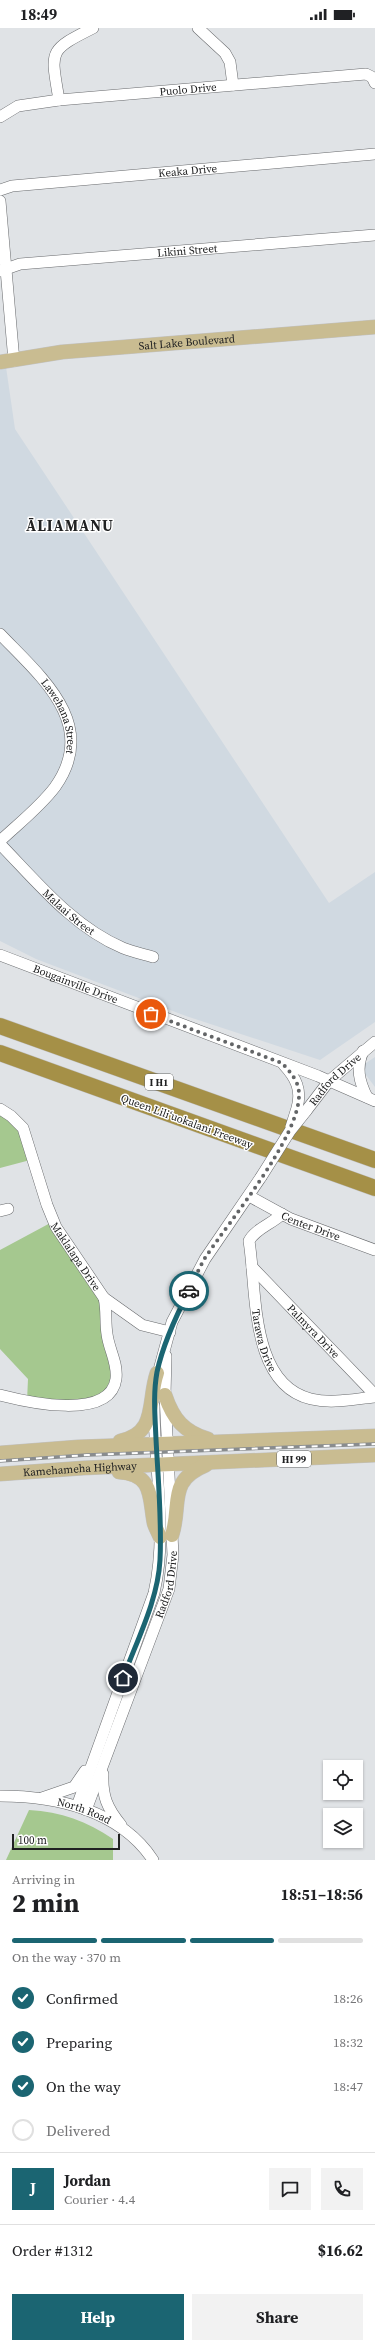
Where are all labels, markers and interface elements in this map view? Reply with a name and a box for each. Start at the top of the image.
text: 18:49 [20,4,57,25]
street label: Puolo Drive [159,80,218,99]
street label: Keaka Drive [158,161,218,181]
street label: Likini Street [157,241,218,261]
street label: Salt Lake Boulevard [138,331,236,354]
district label: ĀLIAMANU [26,515,114,536]
street label: Lawehana Street [37,676,78,756]
street label: Malaai Street [39,886,98,939]
street label: Bougainville Drive [31,961,121,1007]
pin [134,997,168,1031]
icon: bag [140,1003,162,1025]
street label: Radford Drive [306,1050,365,1109]
road number: I H1 [145,1074,173,1090]
street label: Queen Liliʻuokalani Freeway [119,1091,255,1152]
street label: Center Drive [278,1208,343,1245]
street label: Maklalapa Drive [47,1219,104,1294]
courier [169,1271,209,1311]
icon: car [178,1280,200,1302]
street label: Palmyra Drive [284,1301,343,1362]
street label: Tarawa Drive [248,1308,280,1375]
road number: HI 99 [277,1451,311,1467]
street label: Kamehameha Highway [23,1459,137,1480]
street label: Radford Drive [152,1550,181,1620]
pin [106,1661,140,1695]
icon: home [112,1667,134,1689]
map controls [323,1760,363,1848]
button: locate [323,1760,363,1800]
street label: North Road [56,1795,114,1828]
button: layers [323,1808,363,1848]
scale bar [12,1832,120,1851]
text: 100 m [18,1833,47,1848]
text: Arriving in [12,1871,75,1888]
text: 18:51–18:56 [281,1884,363,1905]
text: 2 min [12,1885,79,1921]
text: On the way · 370 m [12,1949,121,1966]
icon: check [12,1987,34,2009]
text: Confirmed [46,1988,118,2009]
text: 18:26 [333,1990,363,2007]
icon: check [12,2031,34,2053]
text: Preparing [46,2032,112,2053]
text: 18:32 [333,2034,363,2051]
icon: check [12,2075,34,2097]
text: On the way [46,2076,121,2097]
text: 18:47 [333,2078,363,2095]
text: Delivered [46,2120,110,2141]
button: chat [269,2168,311,2210]
button: phone [321,2168,363,2210]
text: Jordan [64,2170,111,2191]
text: J [30,2178,36,2199]
text: Courier · 4.4 [64,2191,135,2208]
text: Order #1312 [12,2240,93,2261]
text: $16.62 [318,2240,363,2261]
button: Help [12,2294,184,2340]
button: Share [192,2294,363,2340]

